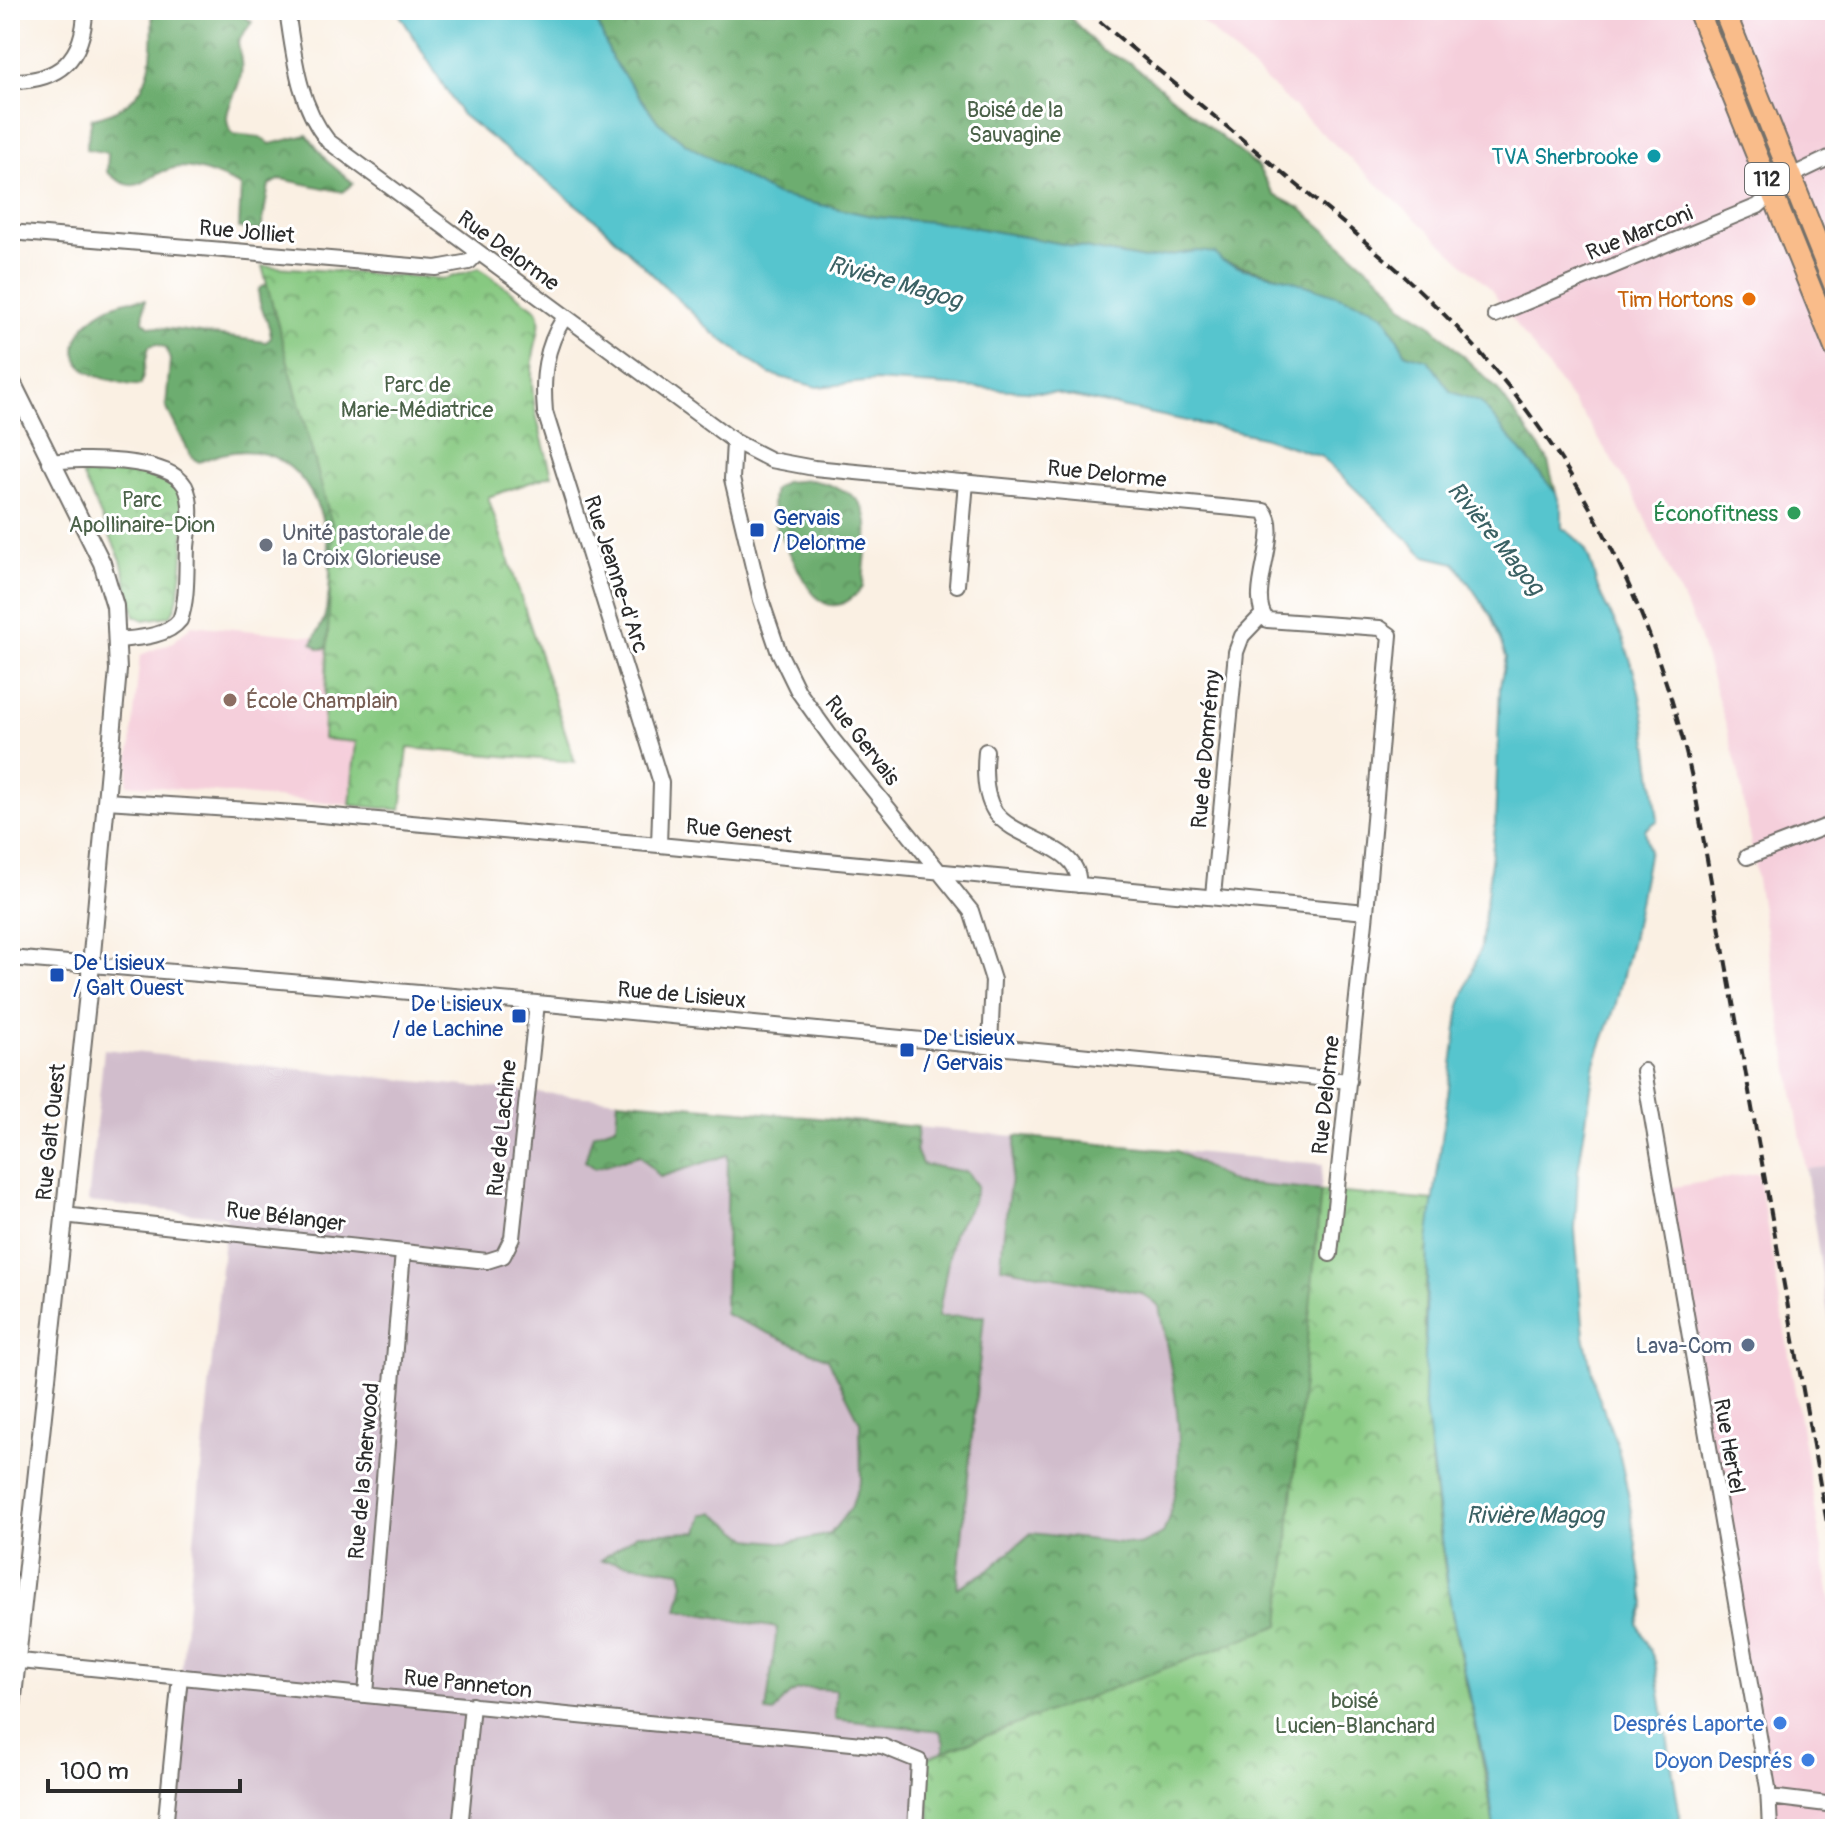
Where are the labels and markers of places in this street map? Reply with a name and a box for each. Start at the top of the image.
place label: TVA Sherbrooke [1492,143,1638,171]
marker: TVA Sherbrooke [1645,147,1663,165]
place label: Tim Hortons [1617,286,1733,314]
marker: Tim Hortons [1740,290,1758,308]
place label: Éconofitness [1654,500,1778,528]
place label: Gervais / Delorme [773,504,866,557]
marker: Éconofitness [1785,504,1803,522]
place label: Unité pastorale de la Croix Glorieuse [282,519,450,572]
marker: Gervais / Delorme [748,521,766,539]
marker: Unité pastorale de la Croix Glorieuse [257,536,275,554]
place label: École Champlain [246,687,398,715]
marker: École Champlain [221,691,239,709]
place label: De Lisieux / Galt Ouest [73,949,184,1002]
marker: De Lisieux / Galt Ouest [48,966,66,984]
place label: De Lisieux / de Lachine [392,990,503,1043]
marker: De Lisieux / de Lachine [510,1007,528,1025]
place label: De Lisieux / Gervais [923,1024,1015,1077]
marker: De Lisieux / Gervais [898,1041,916,1059]
place label: Lava-Com [1636,1332,1732,1360]
marker: Lava-Com [1739,1336,1757,1354]
place label: Després Laporte [1613,1710,1764,1738]
marker: Després Laporte [1771,1714,1789,1732]
place label: Doyon Després [1654,1747,1792,1775]
marker: Doyon Després [1799,1751,1817,1769]

